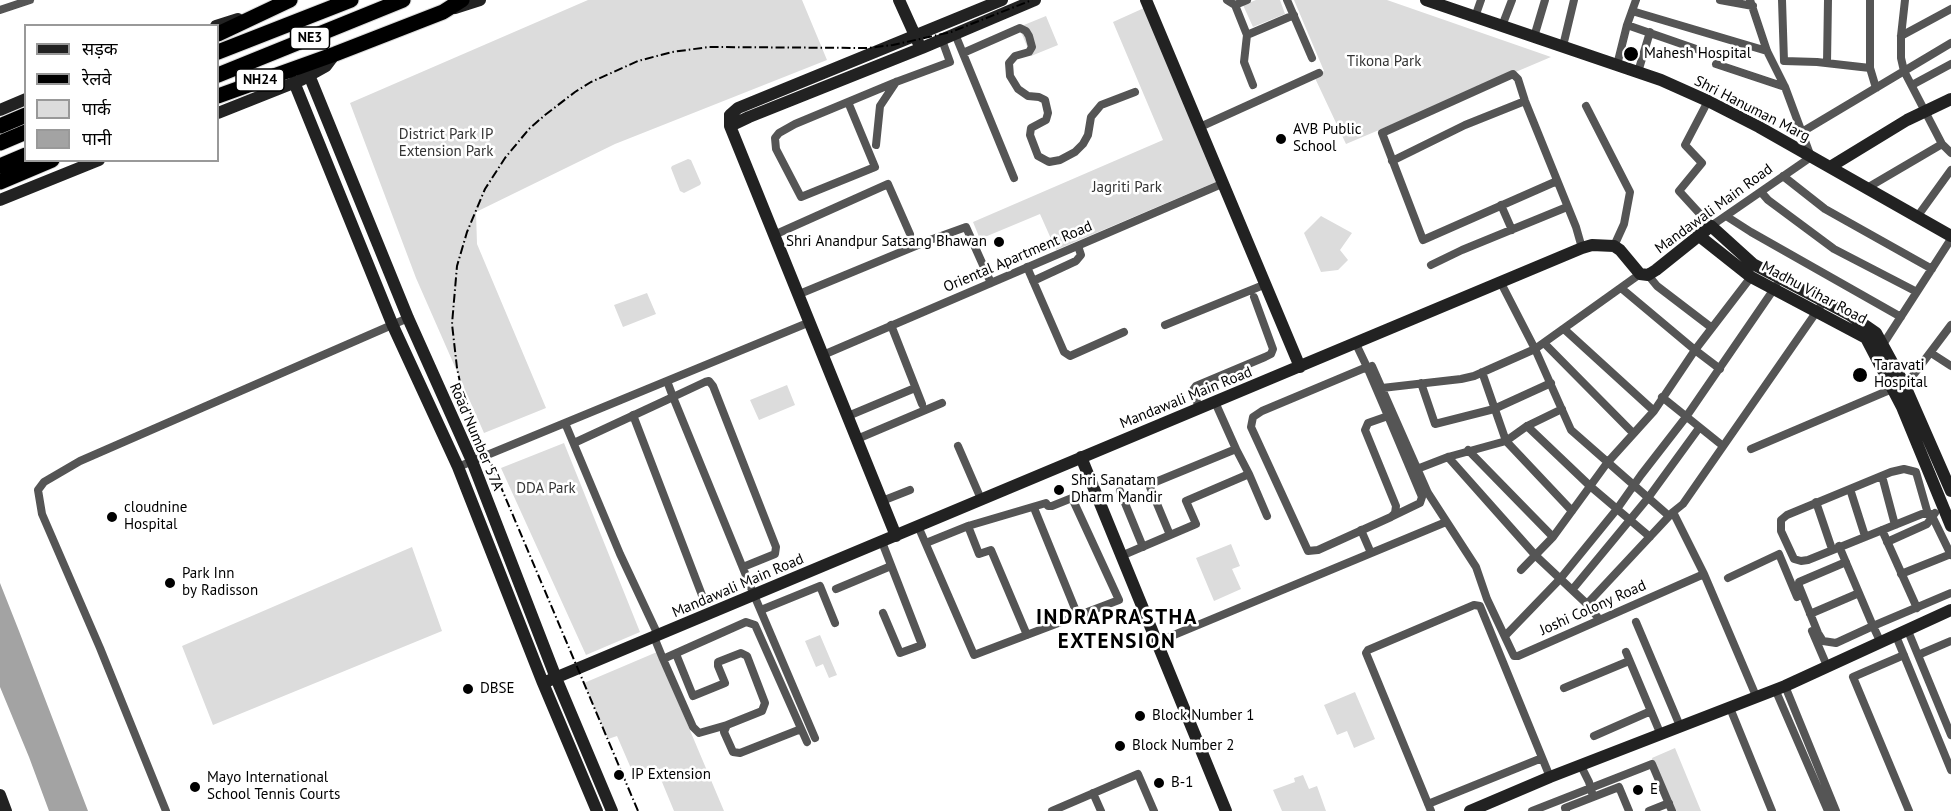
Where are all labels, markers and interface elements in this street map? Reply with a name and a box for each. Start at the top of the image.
legend [24,24,219,162]
road number: NE3 [290,27,330,49]
text: सड़क [82,37,118,60]
marker: Mahesh Hospital [1622,45,1640,63]
place label: Mahesh Hospital [1644,45,1751,63]
park label: Tikona Park [1347,53,1421,71]
text: रेलवे [82,67,112,90]
road number: NH24 [236,69,284,91]
street label: Shri Hanuman Marg [1691,72,1813,146]
text: पार्क [82,97,111,120]
place label: AVB Public School [1293,121,1362,156]
park label: District Park IP Extension Park [399,126,493,161]
text: पानी [82,127,112,150]
marker: AVB Public School [1274,132,1288,146]
street label: Mandawali Main Road [1652,160,1776,258]
park label: Jagriti Park [1092,179,1162,197]
street label: Oriental Apartment Road [941,217,1095,297]
place label: Shri Anandpur Satsang Bhawan [786,233,987,251]
marker: Shri Anandpur Satsang Bhawan [992,235,1006,249]
street label: Madhu Vihar Road [1758,258,1870,328]
place label: Taravati Hospital [1874,357,1927,392]
street label: Mandawali Main Road [1117,363,1255,433]
marker: Taravati Hospital [1851,366,1869,384]
street label: Road Number 57A [445,380,507,494]
place label: Shri Sanatam Dharm Mandir [1071,472,1162,507]
park label: DDA Park [516,480,576,498]
marker: Shri Sanatam Dharm Mandir [1052,483,1066,497]
place label: cloudnine Hospital [124,499,187,534]
marker: cloudnine Hospital [105,510,119,524]
street label: Mandawali Main Road [670,550,806,622]
place label: Park Inn by Radisson [182,565,258,600]
marker: Park Inn by Radisson [163,576,177,590]
street label: Joshi Colony Road [1537,577,1649,639]
district label: INDRAPRASTHA EXTENSION [1036,605,1198,655]
place label: DBSE [480,680,515,698]
marker: DBSE [461,682,475,696]
place label: Block Number 1 [1152,707,1254,725]
marker: Block Number 1 [1133,709,1147,723]
place label: Block Number 2 [1132,737,1234,755]
marker: Block Number 2 [1113,739,1127,753]
place label: IP Extension [631,766,711,784]
marker: IP Extension [612,768,626,782]
place label: Mayo International School Tennis Courts [207,769,340,804]
place label: B-1 [1171,774,1193,792]
marker: B-1 [1152,776,1166,790]
marker: Mayo International School Tennis Courts [188,780,202,794]
place label: E [1650,781,1658,799]
marker: E [1631,783,1645,797]

